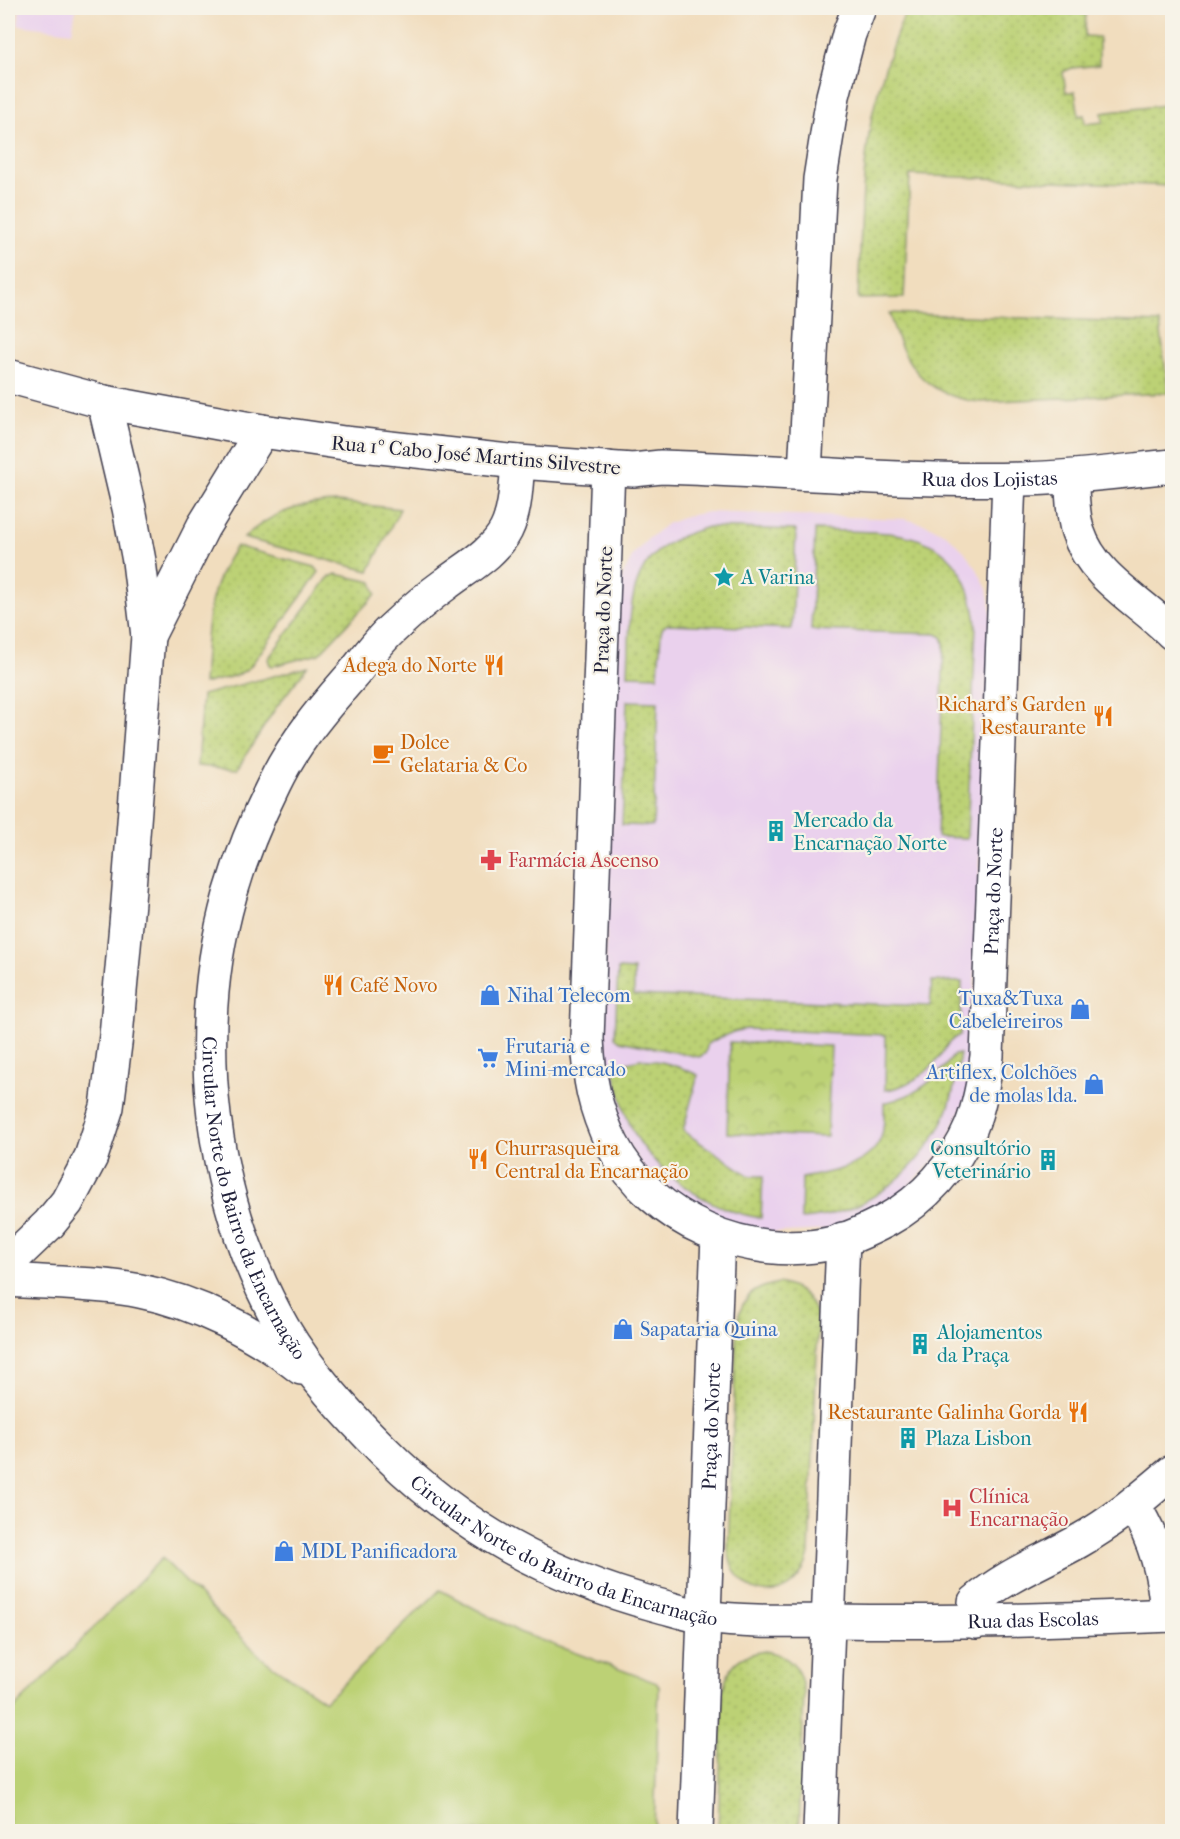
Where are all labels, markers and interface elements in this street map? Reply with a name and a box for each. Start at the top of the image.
street label: Rua 1º Cabo José Martins Silvestre [330,431,622,480]
street label: Rua dos Lojistas [921,466,1058,492]
street label: Praça do Norte [590,546,617,674]
place icon: A Varina [712,565,736,589]
place label: A Varina [740,566,815,589]
restaurant icon: Adega do Norte [482,653,506,677]
place label: Adega do Norte [342,654,477,677]
place label: Richard's Garden Restaurante [937,693,1086,739]
restaurant icon: Richard's Garden Restaurante [1091,704,1115,728]
place label: Dolce Gelataria & Co [400,731,527,777]
cafe icon: Dolce Gelataria & Co [371,741,395,765]
place label: Mercado da Encarnação Norte [793,809,947,855]
building icon: Mercado da Encarnação Norte [764,819,788,843]
street label: Praça do Norte [980,827,1008,956]
pharmacy icon: Farmácia Ascenso [479,848,503,872]
place label: Farmácia Ascenso [508,849,659,872]
restaurant icon: Café Novo [321,973,345,997]
place label: Café Novo [350,974,438,997]
shop icon: Nihal Telecom [478,983,502,1007]
place label: Nihal Telecom [507,984,631,1007]
place label: Tuxa&Tuxa Cabeleireiros [949,987,1064,1033]
shop icon: Tuxa&Tuxa Cabeleireiros [1068,997,1092,1021]
place label: Frutaria e Mini-mercado [505,1035,626,1081]
street label: Circular Norte do Bairro da Encarnação [198,1036,311,1364]
supermarket icon: Frutaria e Mini-mercado [476,1046,500,1070]
place label: Artiflex, Colchões de molas lda. [925,1061,1077,1107]
shop icon: Artiflex, Colchões de molas lda. [1082,1072,1106,1096]
place label: Churrasqueira Central da Encarnação [495,1137,688,1183]
place label: Consultório Veterinário [930,1137,1031,1183]
restaurant icon: Churrasqueira Central da Encarnação [466,1147,490,1171]
building icon: Consultório Veterinário [1036,1148,1060,1172]
shop icon: Sapataria Quina [611,1317,635,1341]
place label: Sapataria Quina [640,1318,778,1341]
place label: Alojamentos da Praça [936,1321,1042,1367]
building icon: Alojamentos da Praça [908,1332,932,1356]
street label: Praça do Norte [698,1362,725,1491]
restaurant icon: Restaurante Galinha Gorda [1066,1400,1090,1424]
place label: Restaurante Galinha Gorda [828,1401,1062,1424]
building icon: Plaza Lisbon [896,1426,920,1450]
place label: Plaza Lisbon [925,1427,1032,1450]
street label: Circular Norte do Bairro da Encarnação [406,1470,719,1630]
place label: Clínica Encarnação [969,1485,1068,1531]
hospital icon: Clínica Encarnação [940,1496,964,1520]
shop icon: MDL Panificadora [272,1539,296,1563]
place label: MDL Panificadora [301,1540,458,1563]
street label: Rua das Escolas [967,1607,1099,1633]

